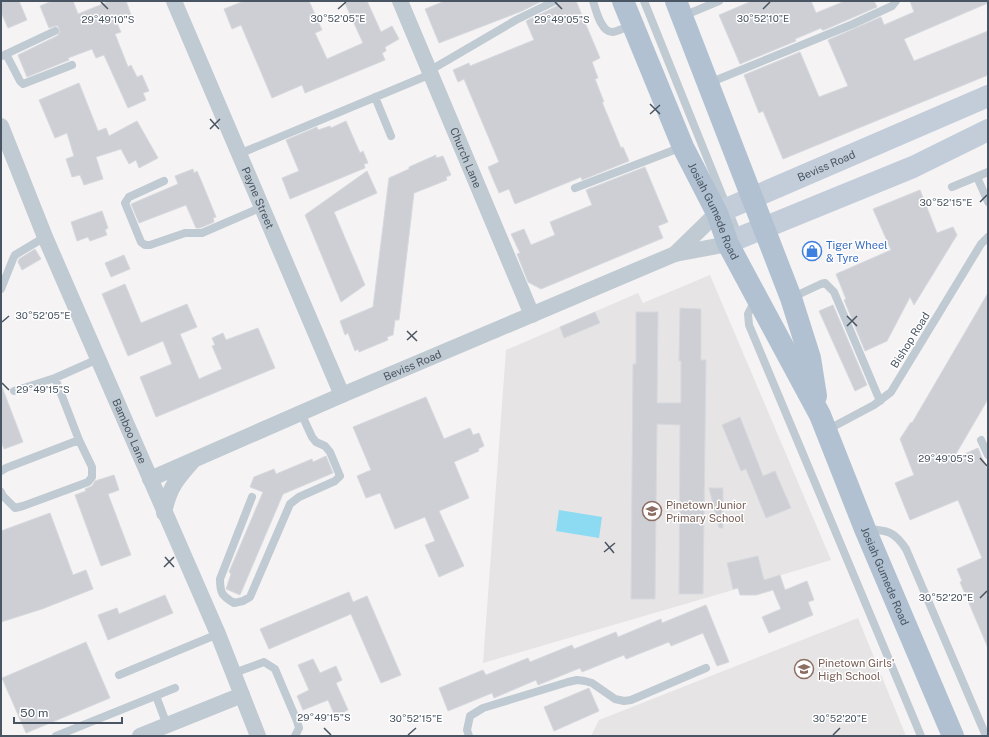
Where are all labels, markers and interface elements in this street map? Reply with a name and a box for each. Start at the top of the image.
text: 30°52'05"E [311,12,365,24]
text: 30°52'10"E [737,12,789,24]
text: 29°49'10"S [82,13,135,25]
text: 29°49'05"S [534,13,590,25]
street label: Church Lane [448,126,484,190]
street label: Beviss Road [796,148,857,184]
street label: Josiah Gumede Road [686,161,741,262]
street label: Payne Street [239,165,276,231]
text: 30°52'15"E [920,196,972,208]
place label: Tiger Wheel & Tyre [826,239,887,264]
shop icon: Tiger Wheel & Tyre [801,240,823,262]
text: 30°52'05"E [16,309,70,321]
street label: Bishop Road [888,310,932,370]
street label: Beviss Road [382,348,443,383]
text: 29°49'15"S [16,383,70,395]
street label: Bamboo Lane [110,397,149,465]
text: 29°49'05"S [918,452,974,464]
place label: Pinetown Junior Primary School [666,499,746,524]
school or university icon: Pinetown Junior Primary School [641,500,663,522]
street label: Josiah Gumede Road [859,525,911,627]
text: 30°52'20"E [919,591,973,603]
place label: Pinetown Girls' High School [818,657,895,682]
school or university icon: Pinetown Girls' High School [793,658,815,680]
scale bar [14,699,122,725]
text: 50 m [20,706,48,720]
text: 29°49'15"S [297,711,351,723]
text: 30°52'15"E [390,712,442,724]
text: 30°52'20"E [813,712,867,724]

